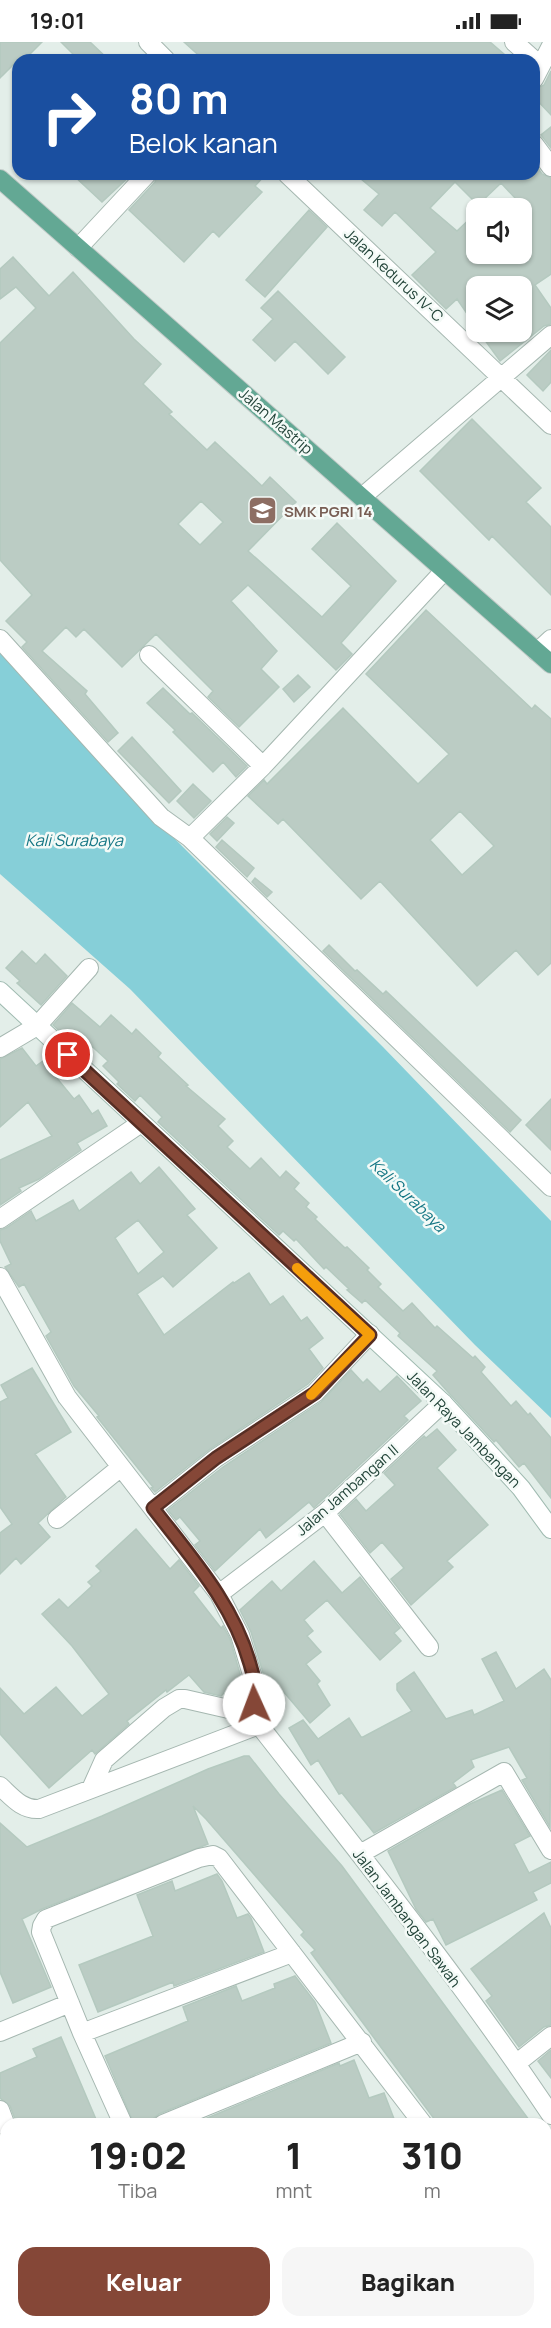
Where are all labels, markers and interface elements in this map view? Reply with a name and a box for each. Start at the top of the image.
text: 19:01 [30,6,85,36]
text: 80 m [129,69,229,127]
icon: right [30,78,108,156]
text: Belok kanan [129,124,278,161]
map controls [466,198,532,342]
button: sound [466,198,532,264]
street label: Jalan Kedurus IV-C [340,223,448,327]
button: layers [466,276,532,342]
street label: Jalan Mastrip [235,383,318,459]
school or university icon: SMK PGRI 14 [247,495,279,527]
place label: SMK PGRI 14 [284,501,372,522]
water label: Kali Surabaya [25,829,124,851]
pin [42,1029,93,1080]
icon: arrive [51,1038,84,1071]
water label: Kali Surabaya [365,1153,452,1238]
street label: Jalan Raya Jambangan [402,1366,526,1492]
street label: Jalan Jambangan II [291,1440,403,1540]
position arrow [222,1672,286,1736]
street label: Jalan Jambangan Sawah [348,1845,466,1991]
text: 19:02 [89,2131,187,2180]
text: 1 [286,2131,302,2180]
text: 310 [401,2131,463,2180]
text: Tiba [118,2177,157,2204]
text: mnt [275,2177,312,2204]
text: m [424,2177,441,2204]
button: Keluar [18,2247,270,2316]
button: Bagikan [282,2247,534,2316]

